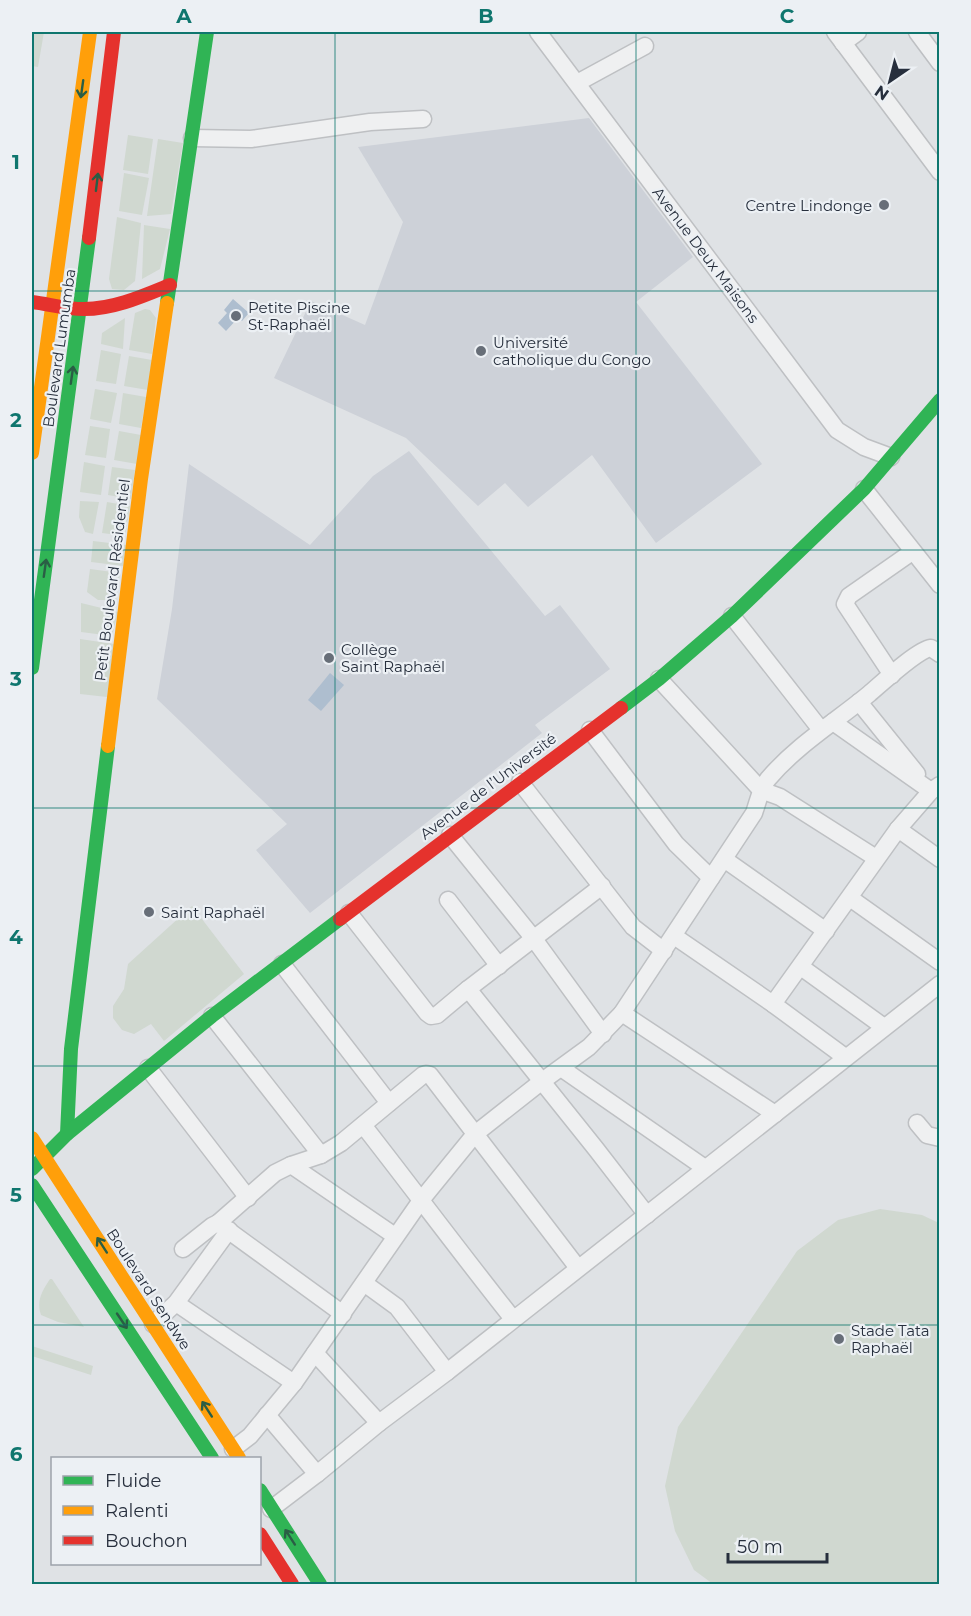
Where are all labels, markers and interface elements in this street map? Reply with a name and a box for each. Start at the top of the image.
text: A [175,4,192,28]
text: B [478,4,494,28]
text: C [780,4,795,28]
north arrow [860,51,920,111]
one-way arrow [76,79,87,99]
text: N [871,81,892,104]
text: 1 [12,150,20,174]
one-way arrow [91,172,102,192]
street label: Avenue Deux Maisons [649,183,763,327]
place label: Centre Lindonge [746,196,872,215]
marker: Centre Lindonge [877,198,891,212]
street label: Boulevard Lumumba [38,267,80,429]
place label: Petite Piscine St-Raphaël [248,298,350,334]
marker: Petite Piscine St-Raphaël [229,309,243,323]
place label: Université catholique du Congo [493,333,651,369]
marker: Université catholique du Congo [474,344,488,358]
one-way arrow [67,366,78,386]
text: 2 [10,408,22,432]
street label: Petit Boulevard Résidentiel [90,478,134,682]
one-way arrow [40,559,51,579]
place label: Collège Saint Raphaël [341,640,445,676]
marker: Collège Saint Raphaël [322,651,336,665]
text: 3 [9,667,22,691]
street label: Avenue de l’Université [416,728,560,844]
place label: Saint Raphaël [161,903,265,922]
marker: Saint Raphaël [142,905,156,919]
text: 4 [9,925,23,949]
text: 5 [10,1183,22,1207]
street label: Boulevard Sendwe [103,1225,195,1353]
one-way arrow [95,1237,108,1254]
one-way arrow [116,1312,128,1329]
place label: Stade Tata Raphaël [851,1321,930,1357]
marker: Stade Tata Raphaël [832,1332,846,1346]
one-way arrow [201,1401,213,1418]
text: 6 [10,1442,23,1466]
legend [51,1457,261,1565]
text: Fluide [105,1470,161,1492]
text: Ralenti [105,1500,169,1522]
scale bar [728,1526,827,1564]
text: Bouchon [105,1530,188,1552]
one-way arrow [284,1530,296,1546]
text: 50 m [737,1536,783,1558]

